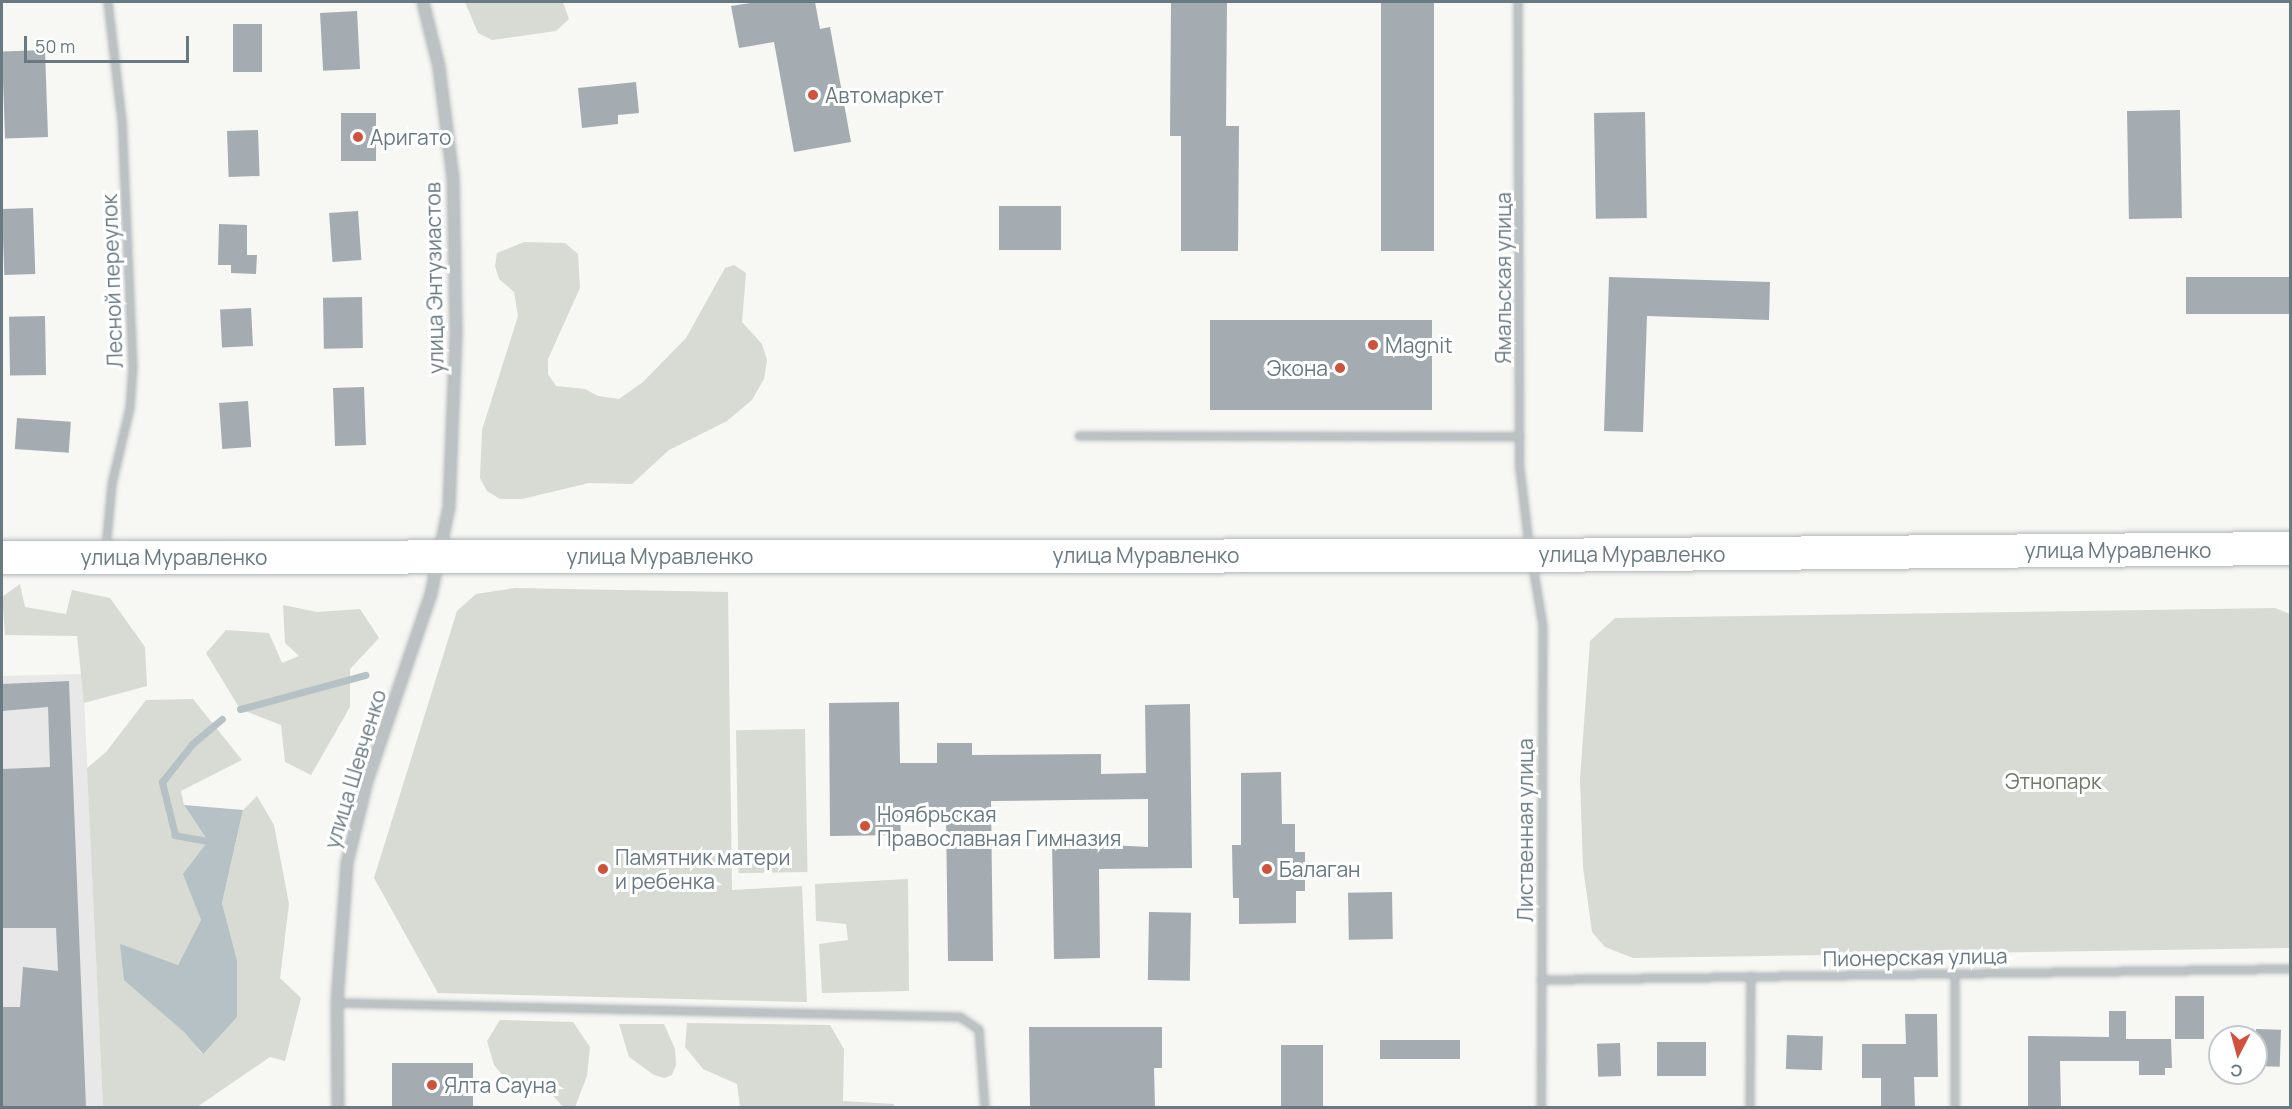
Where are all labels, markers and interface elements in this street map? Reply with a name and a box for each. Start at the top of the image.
scale bar [27,24,192,62]
text: 50 m [35,34,75,58]
place label: Автомаркет [825,82,944,108]
marker: Автомаркет [806,88,820,102]
place label: Аригато [370,124,452,150]
marker: Аригато [351,130,365,144]
street label: улица Энтузиастов [420,182,448,374]
street label: Ямальская улица [1490,192,1516,364]
street label: Лесной переулок [96,194,128,368]
place label: Magnit [1385,332,1453,358]
marker: Magnit [1366,338,1380,352]
place label: Экона [1267,355,1328,381]
marker: Экона [1333,361,1347,375]
street label: улица Муравленко [2025,537,2211,563]
street label: улица Муравленко [1539,541,1725,567]
street label: улица Муравленко [1053,542,1239,568]
street label: улица Муравленко [567,543,753,569]
street label: улица Муравленко [81,544,267,570]
street label: улица Шевченко [319,687,391,851]
street label: Лиственная улица [1512,738,1538,922]
park label: Этнопарк [2005,768,2101,794]
place label: Ноябрьская Православная Гимназия [877,801,1121,851]
marker: Ноябрьская Православная Гимназия [858,819,872,833]
place label: Памятник матери и ребенка [615,844,790,894]
place label: Балаган [1279,856,1361,882]
marker: Памятник матери и ребенка [596,862,610,876]
marker: Балаган [1260,862,1274,876]
street label: Пионерская улица [1822,943,2008,971]
north arrow [2208,1025,2268,1085]
text: С [2229,1059,2243,1082]
place label: Ялта Сауна [444,1072,557,1098]
marker: Ялта Сауна [425,1078,439,1092]

